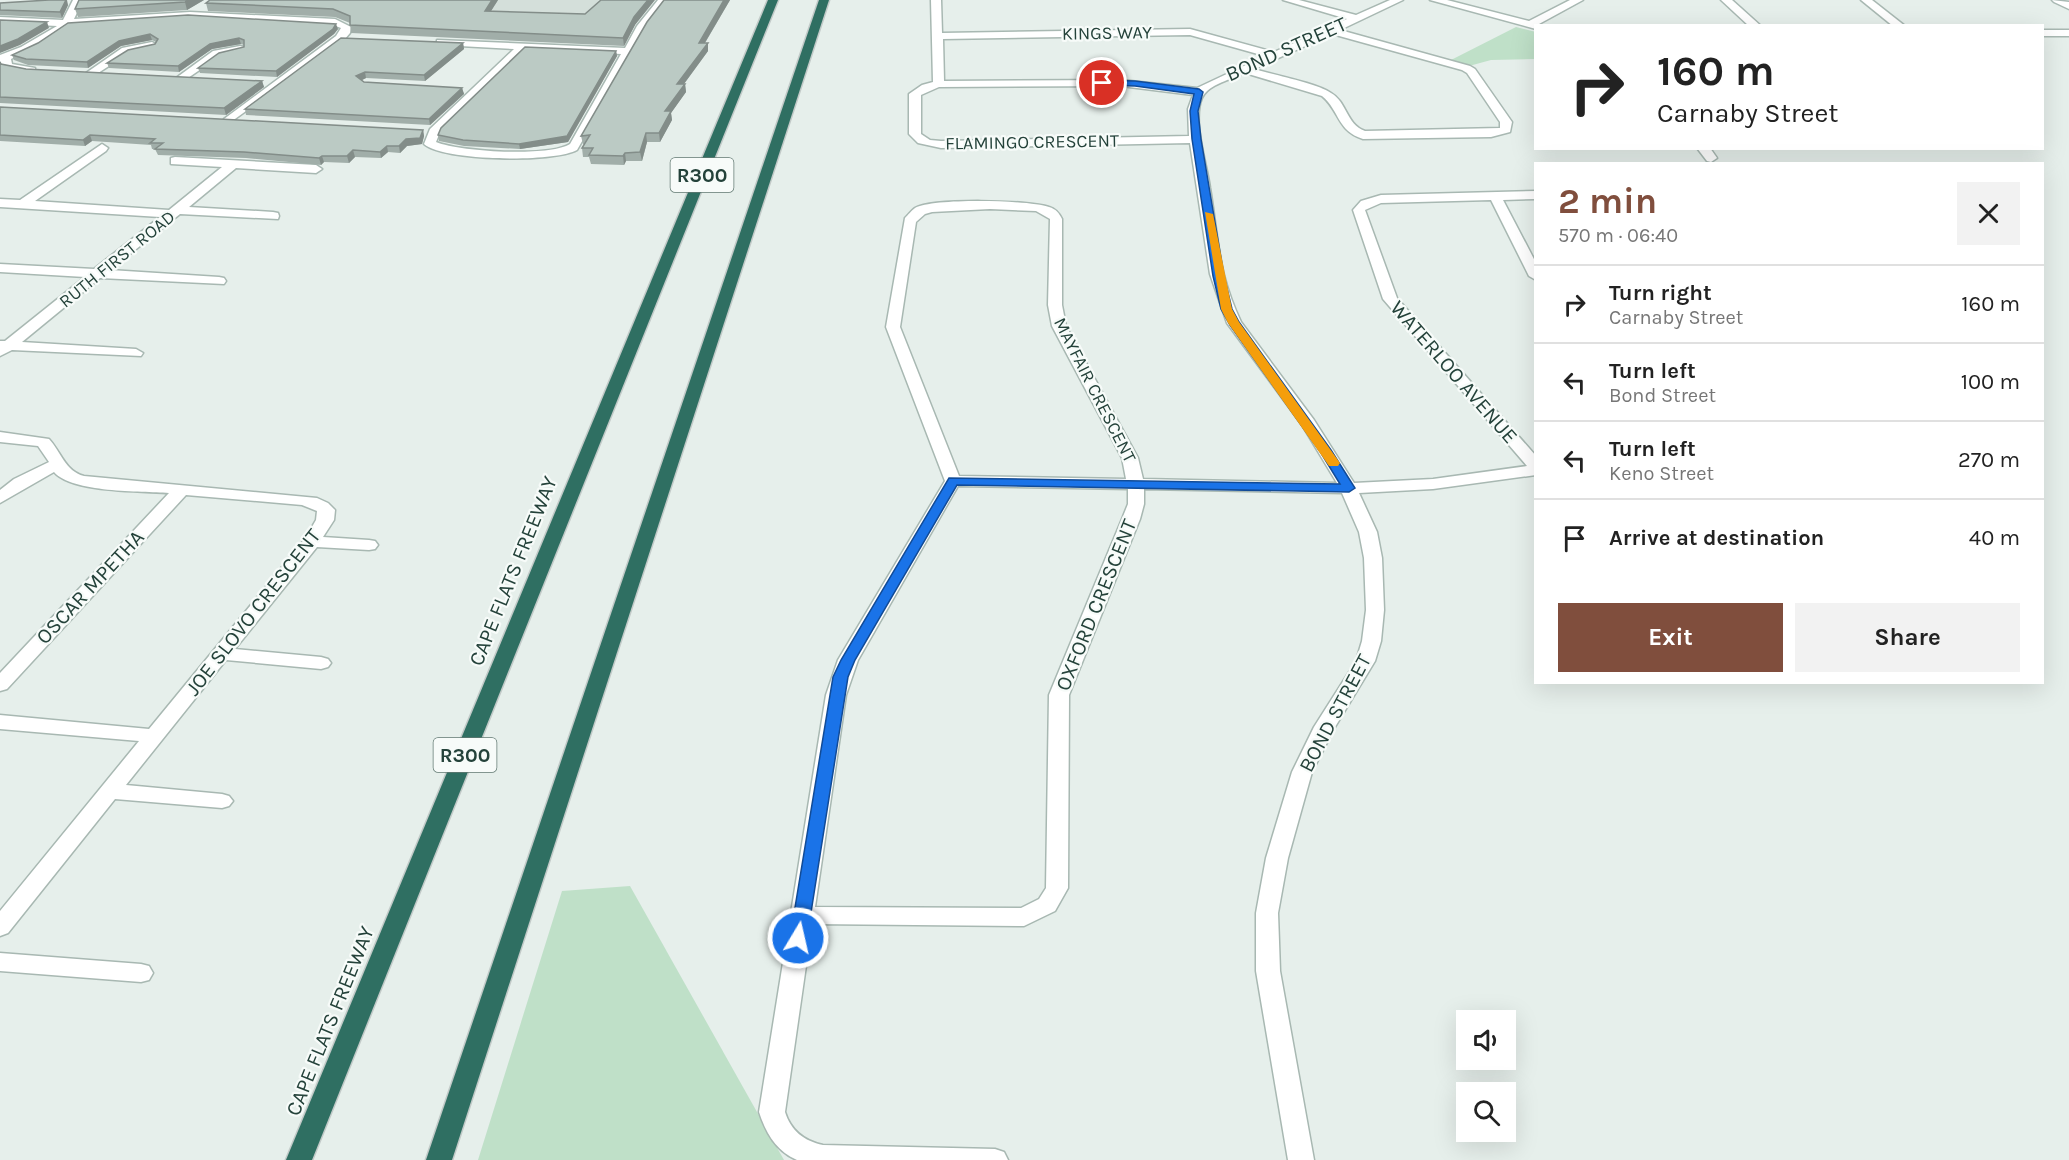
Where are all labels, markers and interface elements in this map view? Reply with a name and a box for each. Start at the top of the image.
street label: BOND STREET [1222,11,1351,86]
street label: KINGS WAY [1062,21,1152,45]
text: 160 m [1657,46,1775,96]
icon: right [1558,48,1636,126]
pin [1076,57,1127,108]
icon: arrive [1085,66,1118,99]
text: Carnaby Street [1657,97,1838,129]
street label: FLAMINGO CRESCENT [945,129,1119,155]
road number: R300 [670,158,734,192]
text: 2 min [1558,180,1657,222]
button: close [1957,182,2020,245]
street label: RUTH FIRST ROAD [55,206,179,312]
text: 570 m · 06:40 [1558,224,1678,247]
text: Turn right [1609,280,1712,306]
icon: right [1558,288,1591,321]
text: 160 m [1961,291,2020,317]
street label: WATERLOO AVENUE [1385,296,1523,448]
text: Carnaby Street [1609,306,1743,329]
street label: MAYFAIR CRESCENT [1049,314,1141,466]
text: Turn left [1609,358,1696,384]
icon: left [1558,366,1591,399]
text: 100 m [1961,369,2020,395]
text: Bond Street [1609,384,1716,407]
text: Turn left [1609,436,1696,462]
icon: left [1558,444,1591,477]
text: 270 m [1958,447,2020,473]
text: Keno Street [1609,462,1714,485]
street label: CAPE FLATS FREEWAY [464,472,562,669]
street label: OXFORD CRESCENT [1051,515,1142,694]
icon: arrive [1558,522,1591,555]
street label: JOE SLOVO CRESCENT [181,524,326,700]
street label: OSCAR MPETHA [31,525,149,649]
text: Arrive at destination [1609,525,1824,551]
text: 40 m [1969,525,2020,551]
button: Exit [1558,603,1783,672]
button: Share [1795,603,2020,672]
street label: BOND STREET [1294,650,1376,776]
road number: R300 [434,738,496,772]
position arrow [766,906,830,970]
street label: CAPE FLATS FREEWAY [281,922,379,1119]
map controls [1456,1010,1516,1142]
button: sound [1456,1010,1516,1070]
button: search [1456,1082,1516,1142]

